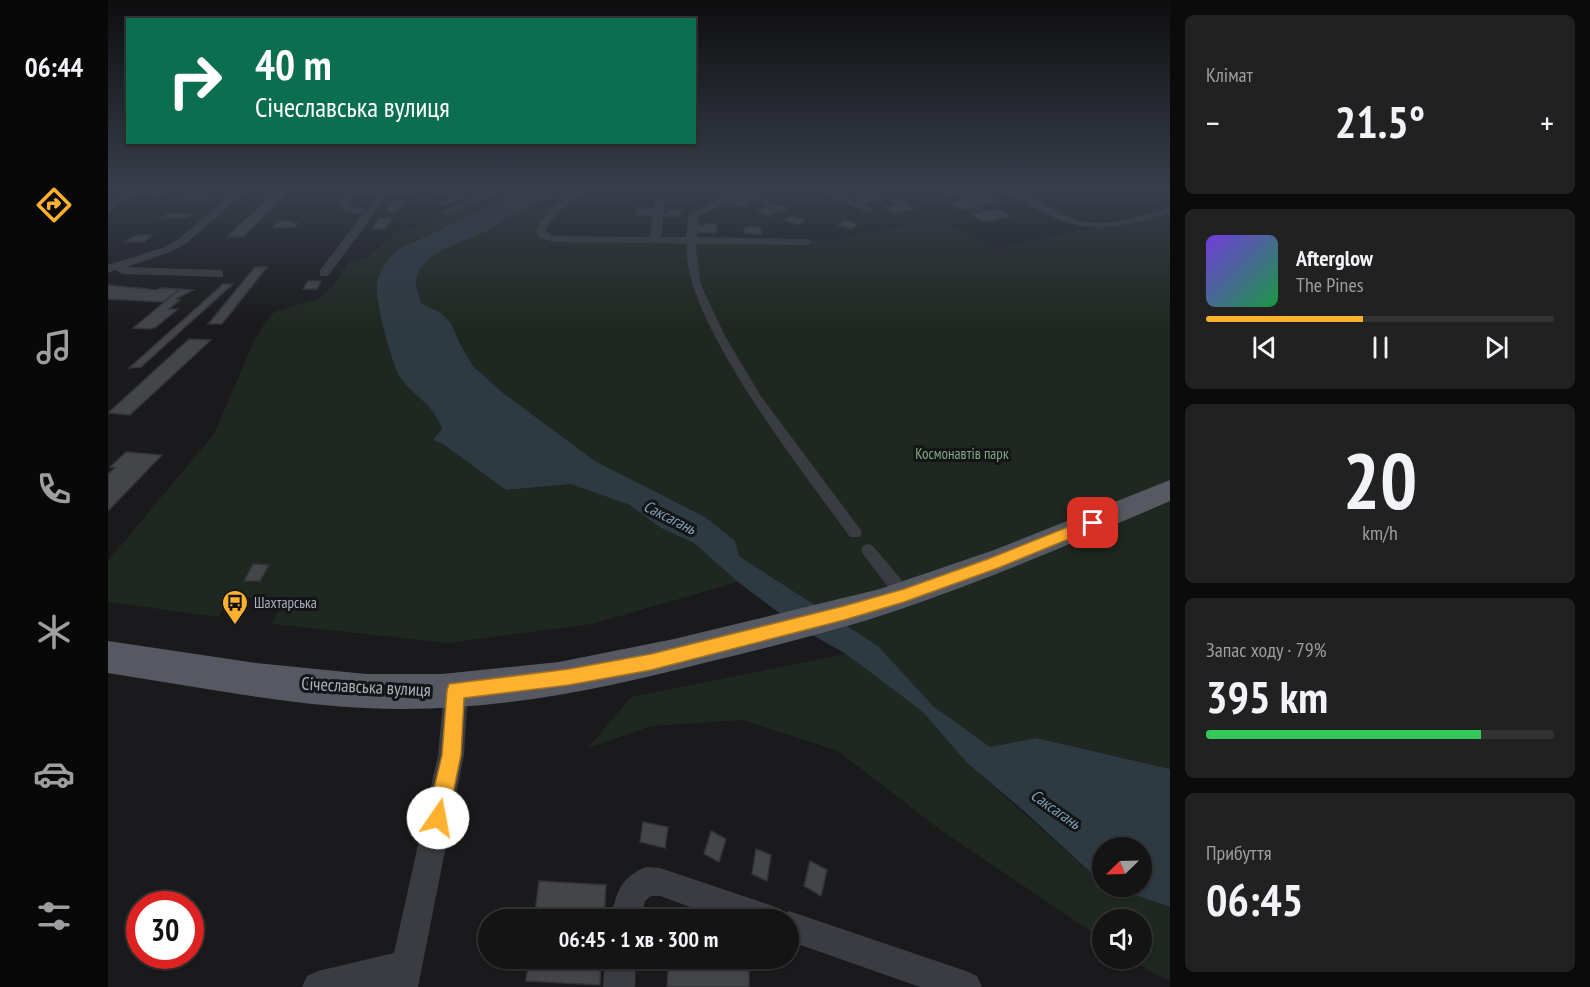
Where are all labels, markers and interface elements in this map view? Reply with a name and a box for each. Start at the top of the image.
text: 40 m [255,37,332,92]
icon: right [156,42,234,120]
text: 06:44 [25,50,83,84]
text: Клімат [1206,62,1253,88]
text: Січеславська вулиця [255,90,450,124]
text: 21.5° [1335,92,1425,150]
text: − [1206,101,1220,144]
text: + [1540,101,1554,144]
icon: directions [33,184,75,226]
text: Afterglow [1296,244,1373,272]
text: The Pines [1296,272,1363,298]
icon: music [33,326,75,368]
icon: previous [1248,331,1281,364]
icon: pause [1364,331,1397,364]
icon: next [1480,331,1513,364]
text: 20 [1343,430,1417,531]
park label: Космонавтів парк [915,444,1009,463]
icon: phone [33,468,75,510]
water label: Саксагань [641,495,700,539]
pin [1067,497,1118,548]
icon: arrive [1076,506,1109,539]
text: km/h [1362,520,1398,546]
bus stop icon: Шахтарська [220,588,250,626]
place label: Шахтарська [254,593,317,612]
icon: climate [33,611,75,653]
text: Запас ходу · 79% [1206,637,1326,663]
text: 395 km [1206,667,1328,725]
street label: Січеславська вулиця [301,672,431,701]
icon: car [33,753,75,795]
water label: Саксагань [1027,785,1085,834]
position arrow [406,786,470,850]
north arrow [1092,837,1152,897]
map controls [1092,837,1152,969]
text: Прибуття [1206,840,1271,866]
text: 06:45 [1206,870,1303,928]
speed limit sign: 30 [126,891,204,969]
icon: filters [33,895,75,937]
button: sound [1092,909,1152,969]
text: 06:45 · 1 хв · 300 m [559,925,718,953]

